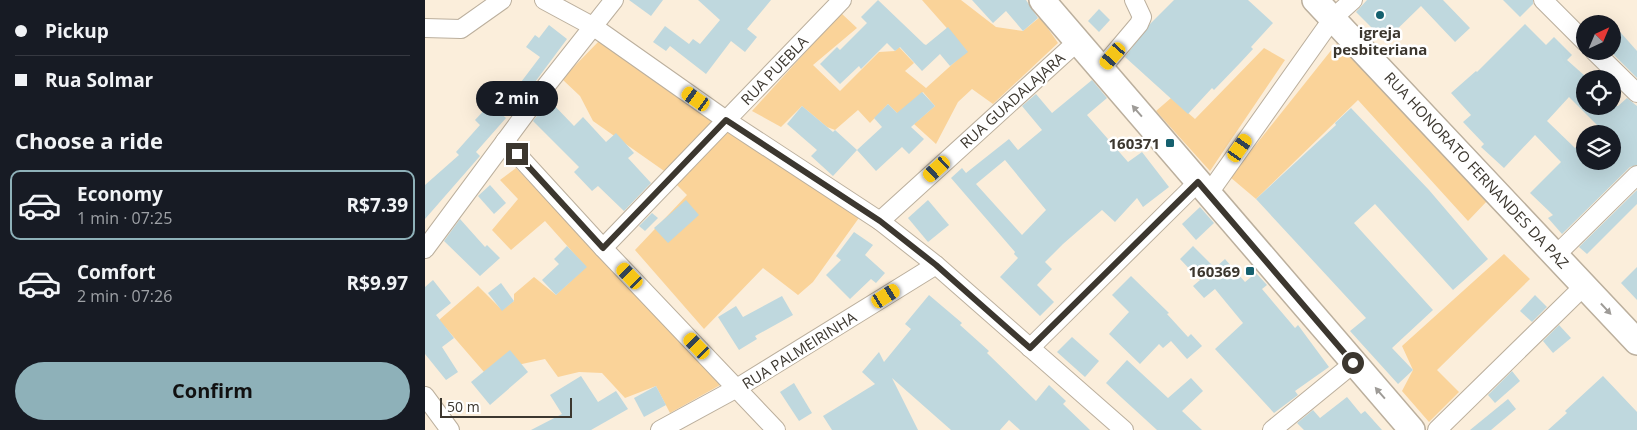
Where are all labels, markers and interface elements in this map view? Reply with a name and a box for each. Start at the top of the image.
marker: igreja pesbiteriana [1374,9,1386,21]
north arrow [1576,15,1621,60]
map controls [1576,15,1621,170]
text: Pickup [45,18,109,44]
place label: igreja pesbiteriana [1333,22,1427,59]
street label: RUA PUEBLA [736,31,812,109]
car [1097,40,1128,72]
street label: RUA GUADALAJARA [955,47,1069,153]
text: Rua Solmar [45,67,153,93]
street label: RUA HONORATO FERNANDES DA PAZ [1380,67,1574,273]
button: locate [1576,70,1621,115]
callout: 2 min [476,82,558,116]
car [679,84,712,114]
text: 2 min [495,87,539,109]
one-way arrow [1131,105,1143,117]
text: Choose a ride [15,125,163,155]
button: layers [1576,125,1621,170]
car [1225,131,1254,165]
place label: 160371 [1109,133,1160,153]
marker: 160371 [1164,137,1176,149]
route end [506,143,528,165]
car [920,153,953,185]
text: Economy [77,181,163,207]
icon: car [17,183,62,228]
text: R$7.39 [347,192,408,218]
text: 1 min · 07:25 [77,207,172,229]
text: Comfort [77,259,156,285]
car [614,260,645,292]
icon: car [17,261,62,306]
place label: 160369 [1189,261,1240,281]
marker: 160369 [1244,265,1256,277]
text: R$9.97 [347,270,408,296]
car [869,282,902,310]
text: 2 min · 07:26 [77,285,172,307]
one-way arrow [1600,302,1612,314]
street label: RUA PALMEIRINHA [738,306,860,393]
car [681,330,712,362]
route start [1342,352,1364,374]
button: Confirm [15,362,410,420]
one-way arrow [1374,388,1386,400]
scale bar [440,395,573,418]
text: 50 m [447,397,480,416]

